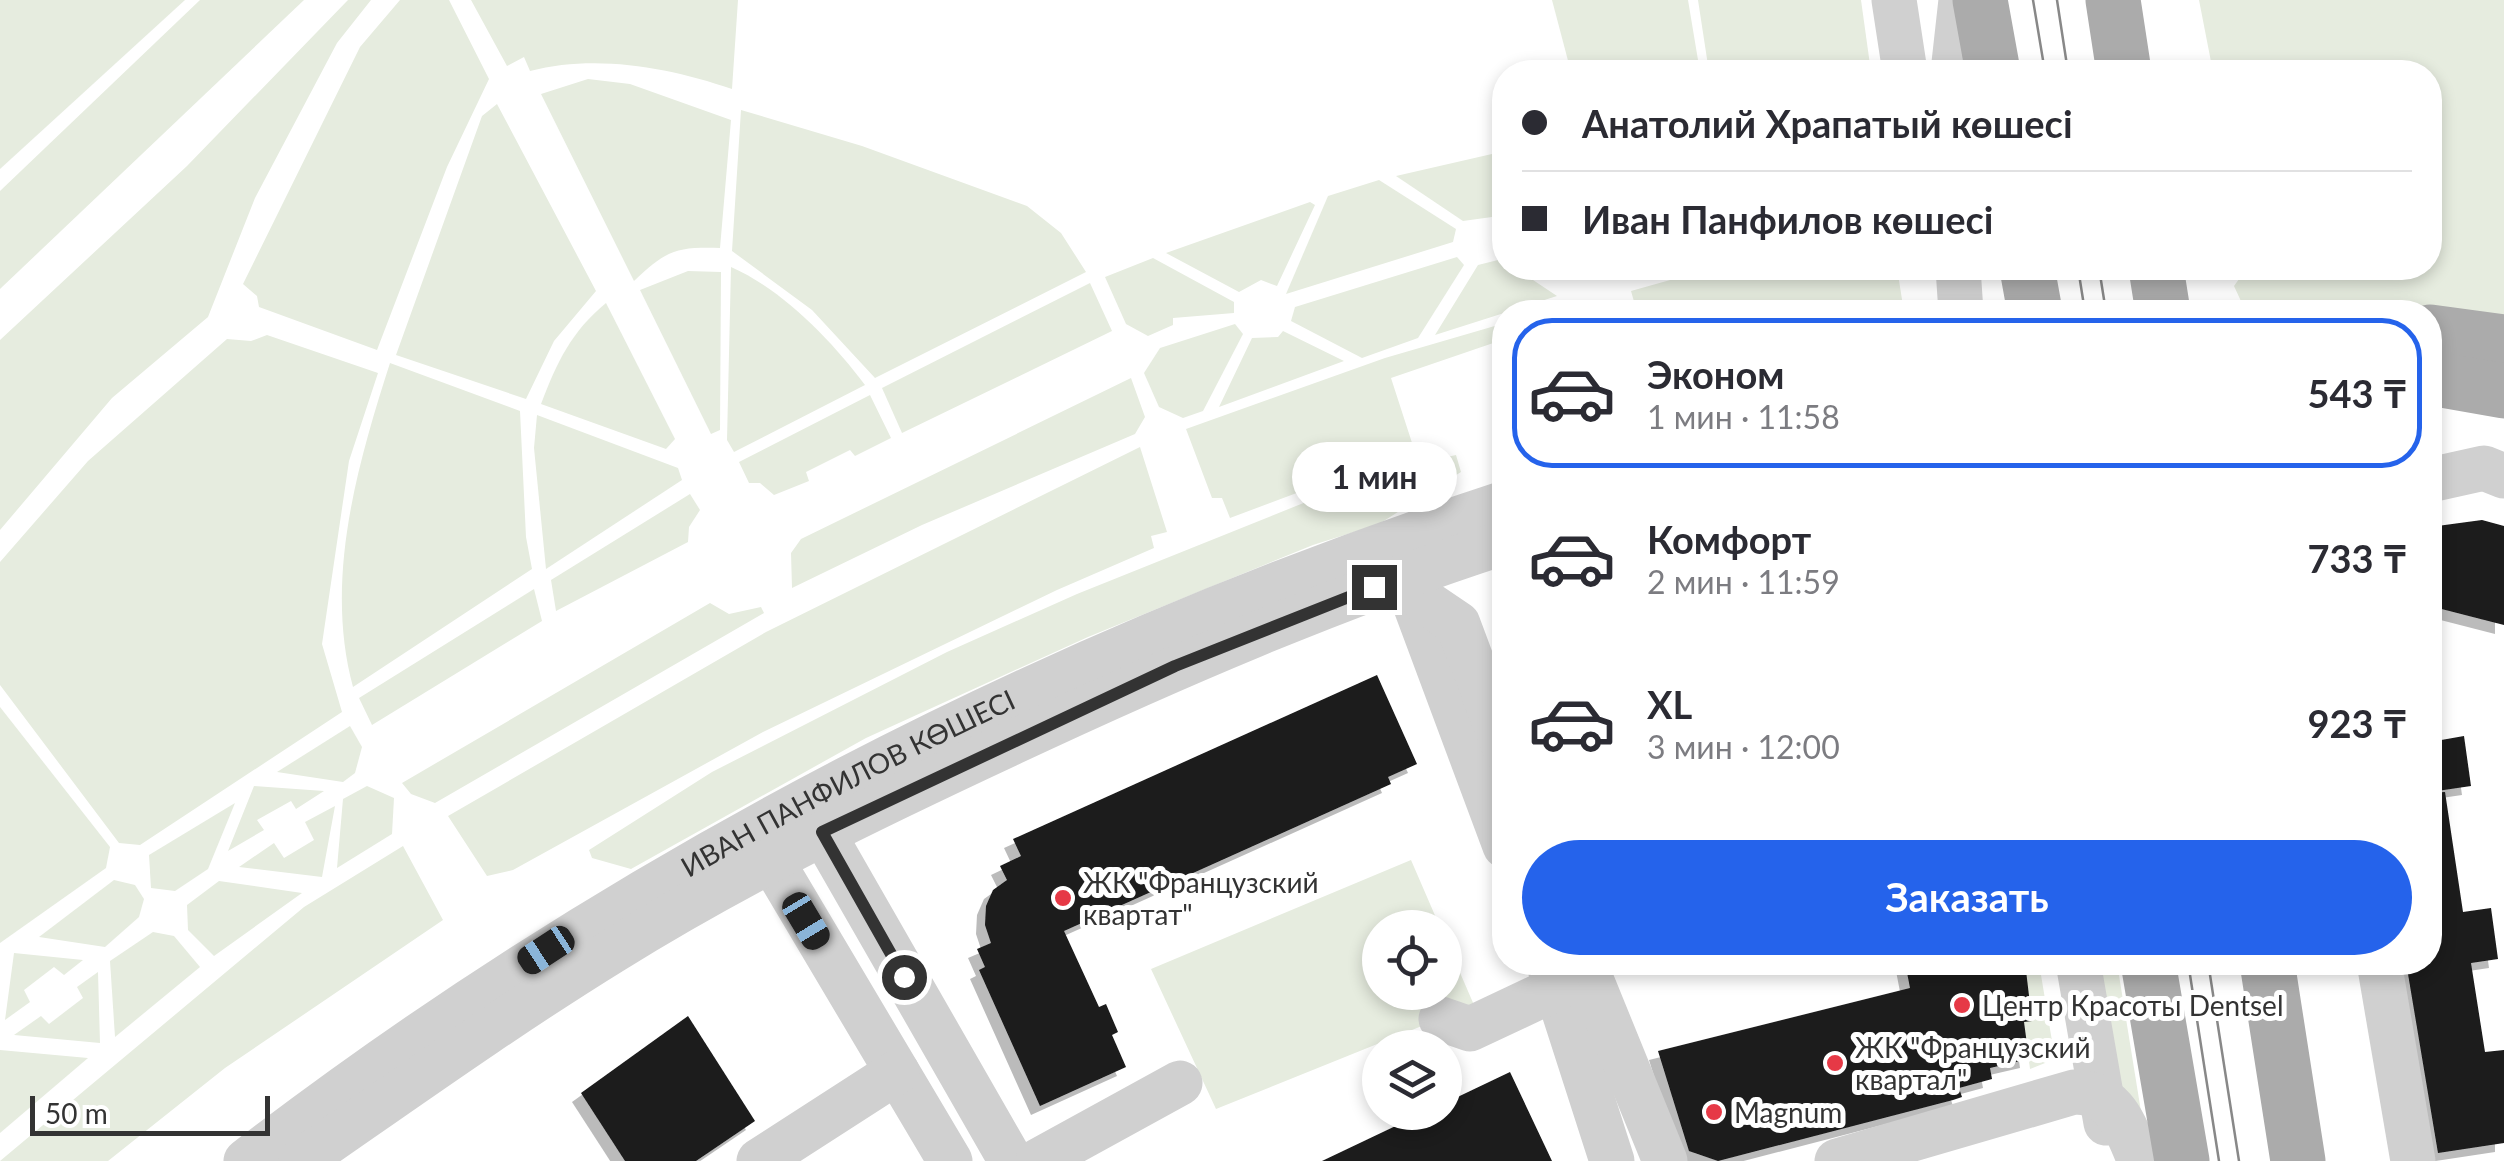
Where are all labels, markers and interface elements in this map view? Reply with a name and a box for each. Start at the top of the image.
text: Анатолий Храпатый көшесі [1582,100,2073,146]
text: Иван Панфилов көшесі [1582,196,1993,242]
icon: car [1527,348,1617,438]
text: Эконом [1647,351,1785,397]
text: 543 ₸ [2307,370,2407,416]
text: 1 мин · 11:58 [1647,397,1840,436]
callout: 1 мин [1292,442,1456,512]
text: 1 мин [1331,457,1418,496]
icon: car [1527,513,1617,603]
text: Комфорт [1647,516,1811,562]
text: 733 ₸ [2307,535,2407,581]
text: 2 мин · 11:59 [1647,562,1840,601]
route end [1352,565,1397,610]
icon: car [1527,678,1617,768]
text: XL [1647,681,1692,727]
street label: ИВАН ПАНФИЛОВ КӨШЕСІ [675,682,1020,884]
text: 923 ₸ [2307,700,2407,746]
text: 3 мин · 12:00 [1647,727,1840,766]
button: Заказать [1522,840,2412,955]
place label: ЖК "Французский квартат" [1083,865,1319,931]
marker: ЖК "Французский квартат" [1052,887,1074,909]
car [778,888,834,954]
map controls [1362,910,1462,1130]
button: locate [1362,910,1462,1010]
car [513,921,579,979]
route start [882,955,927,1000]
place label: Центр Красоты Dentsel [1982,988,2284,1022]
marker: Центр Красоты Dentsel [1951,994,1973,1016]
button: layers [1362,1030,1462,1130]
place label: ЖК "Французский квартал" [1855,1030,2091,1096]
marker: ЖК "Французский квартал" [1824,1052,1846,1074]
scale bar [30,1091,270,1136]
place label: Magnum [1734,1095,1842,1129]
text: 50 m [45,1096,108,1130]
marker: Magnum [1703,1101,1725,1123]

